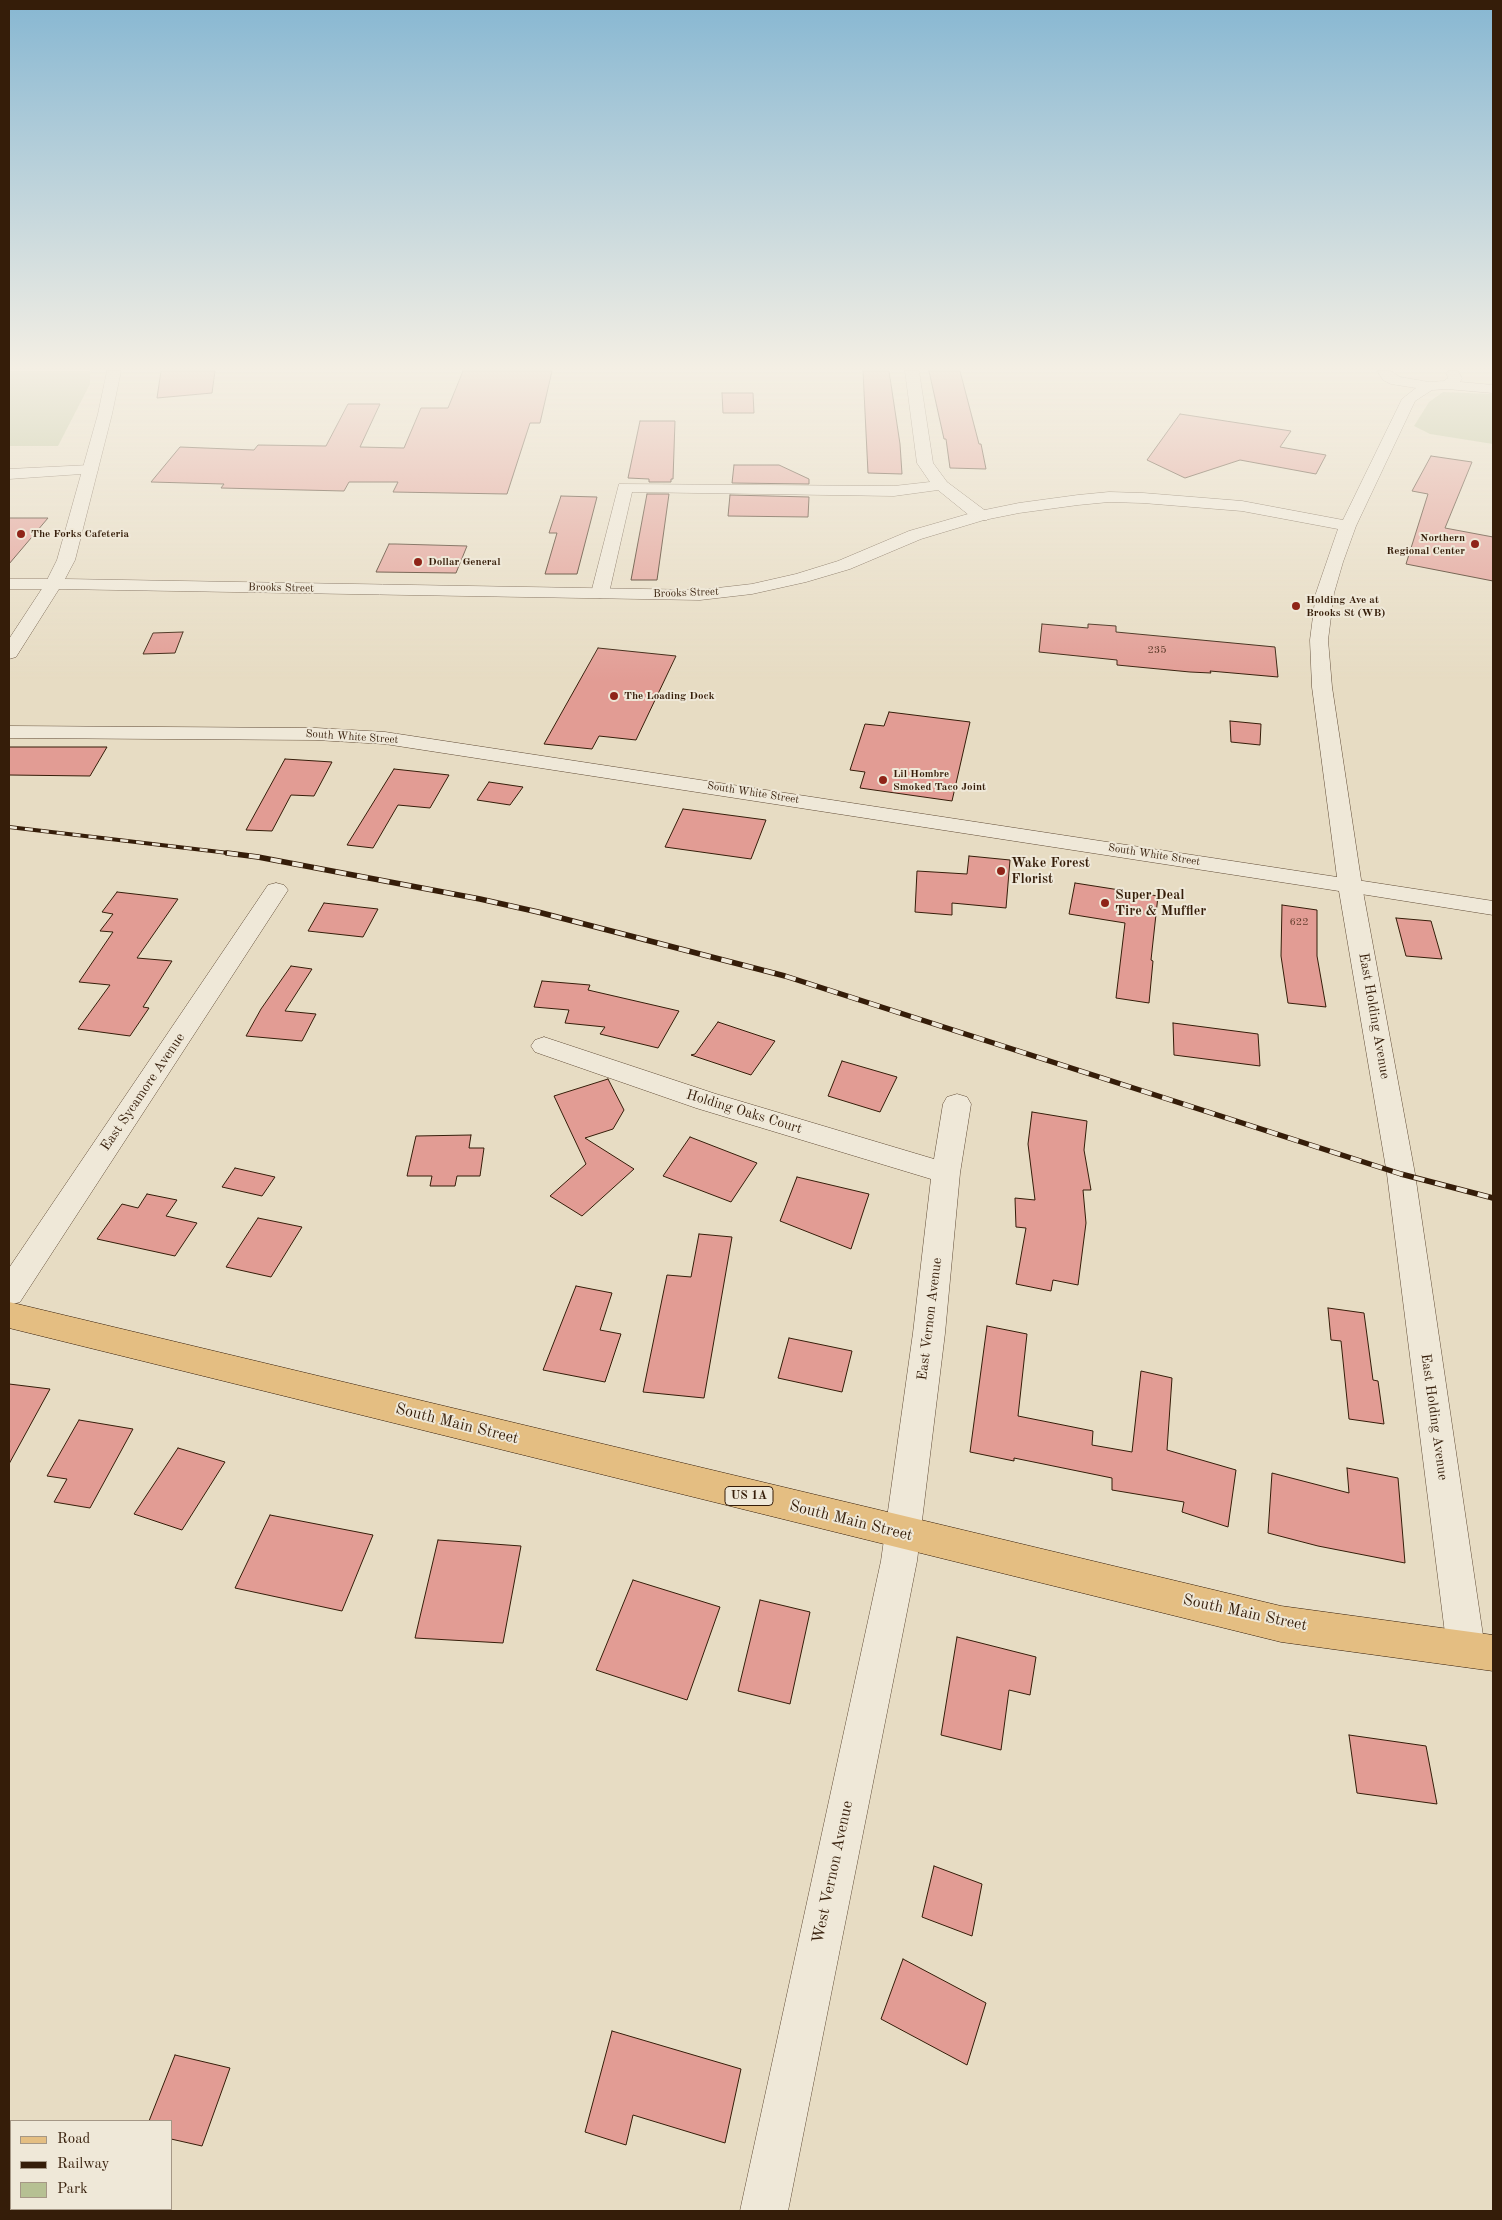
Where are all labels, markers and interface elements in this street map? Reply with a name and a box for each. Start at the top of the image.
place label: The Forks Cafeteria [31,527,129,541]
marker: The Forks Cafeteria [15,528,27,540]
place label: Northern Regional Center [1386,531,1465,557]
marker: Northern Regional Center [1469,538,1481,550]
place label: Dollar General [428,555,501,569]
marker: Dollar General [412,556,424,568]
street label: Brooks Street [248,581,314,595]
street label: Brooks Street [653,585,719,601]
place label: Holding Ave at Brooks St (WB) [1306,593,1385,619]
marker: Holding Ave at Brooks St (WB) [1290,600,1302,612]
house number: 235 [1147,643,1167,657]
place label: The Loading Dock [624,689,715,703]
marker: The Loading Dock [608,690,620,702]
street label: South White Street [305,727,399,747]
place label: Lil Hombre Smoked Taco Joint [893,767,986,793]
marker: Lil Hombre Smoked Taco Joint [877,774,889,786]
street label: South White Street [706,779,800,807]
street label: South White Street [1107,841,1201,869]
place label: Wake Forest Florist [1011,855,1090,888]
marker: Wake Forest Florist [995,865,1007,877]
place label: Super Deal Tire & Muffler [1115,887,1206,920]
marker: Super Deal Tire & Muffler [1099,897,1111,909]
house number: 622 [1289,915,1309,929]
street label: East Holding Avenue [1355,952,1393,1080]
street label: East Sycamore Avenue [97,1030,189,1154]
street label: Holding Oaks Court [684,1086,804,1138]
street label: East Vernon Avenue [914,1257,946,1381]
street label: East Holding Avenue [1417,1353,1451,1481]
street label: South Main Street [393,1399,521,1449]
road number: US 1A [725,1486,773,1505]
street label: South Main Street [787,1496,915,1546]
street label: South Main Street [1181,1590,1309,1636]
street label: West Vernon Avenue [809,1799,857,1945]
legend [10,2120,172,2210]
text: Road [57,2132,90,2147]
text: Railway [57,2157,110,2172]
text: Park [57,2182,88,2197]

